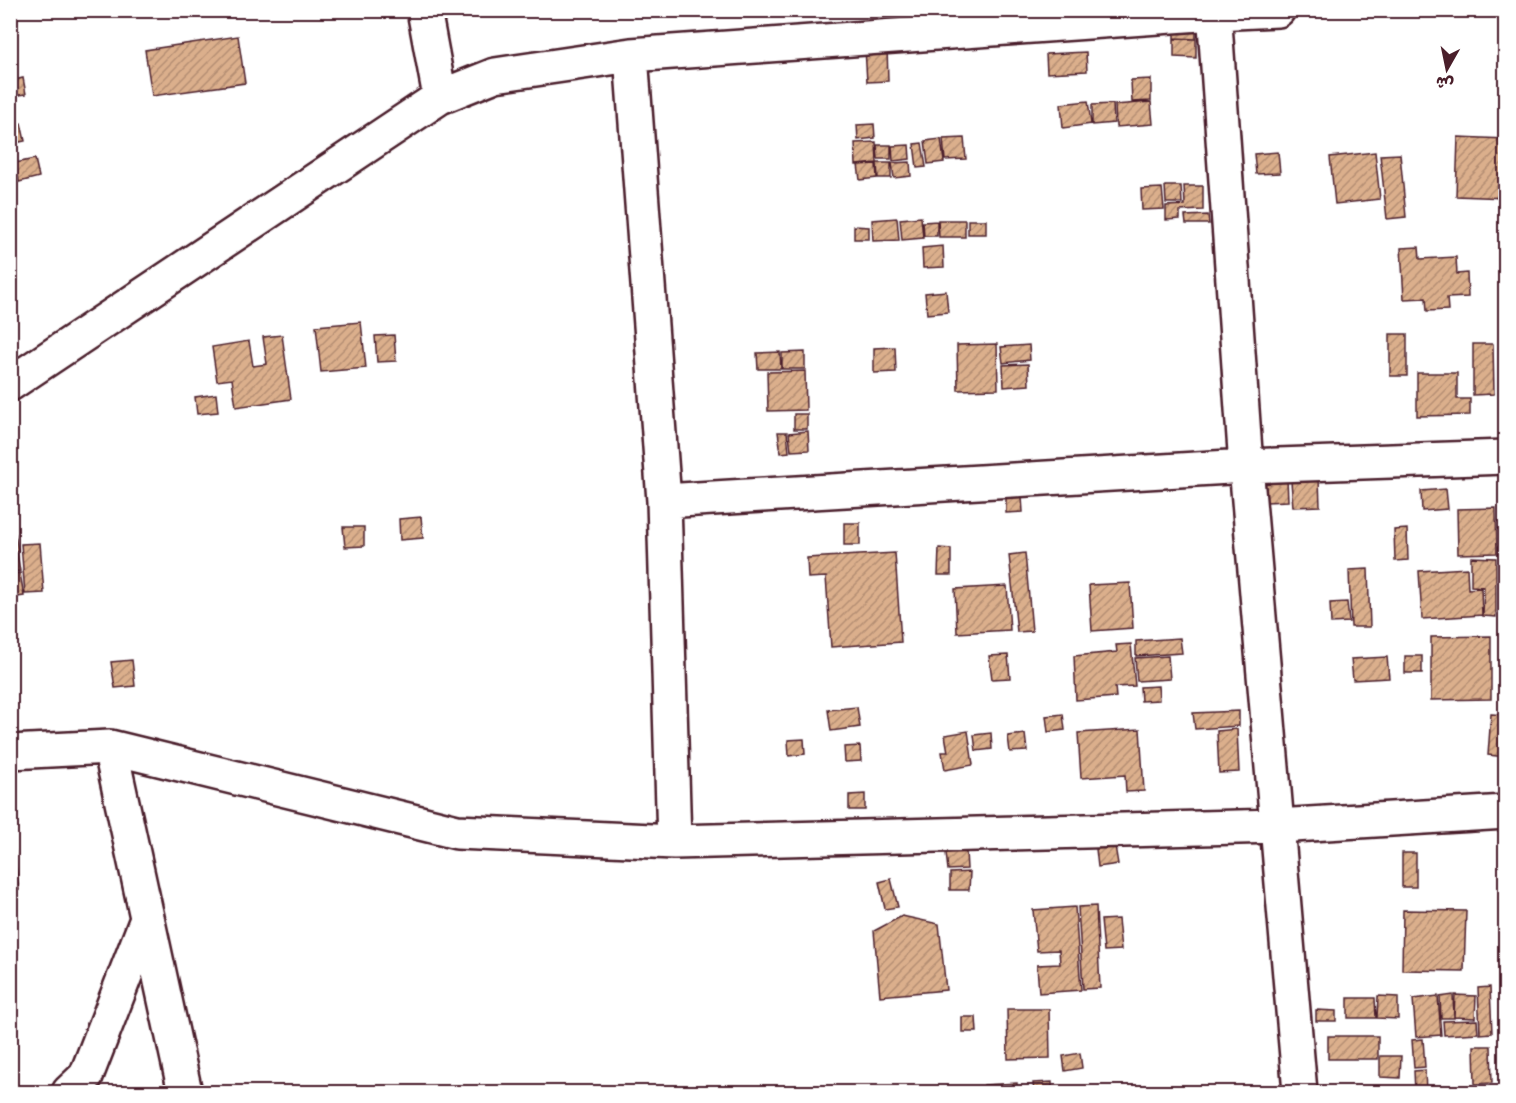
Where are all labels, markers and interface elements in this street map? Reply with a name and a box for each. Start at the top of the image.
north arrow [1417,39,1477,99]
text: ش [1435,69,1456,94]

